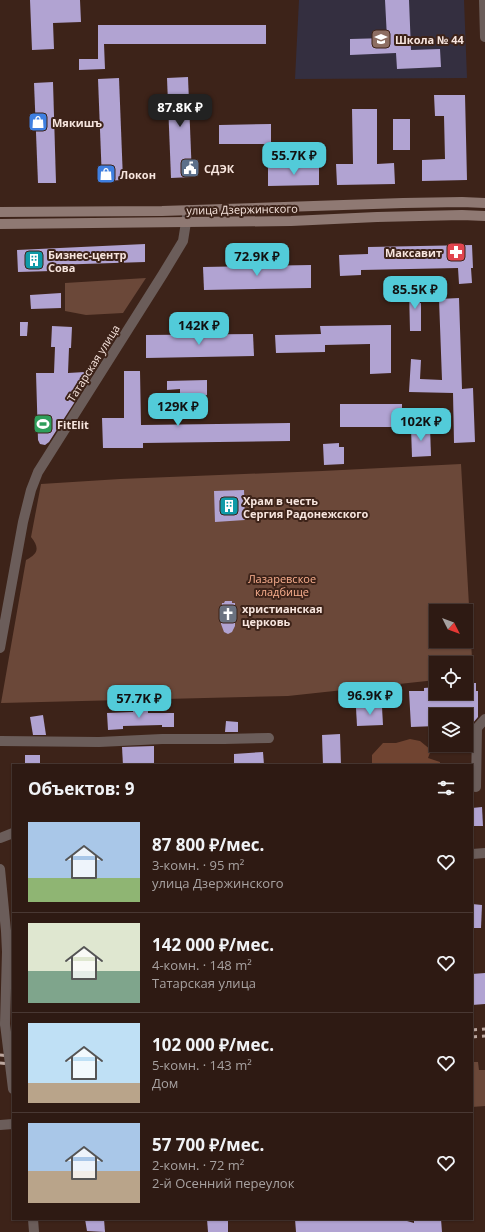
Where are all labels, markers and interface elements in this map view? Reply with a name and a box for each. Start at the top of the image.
school or university icon: Школа № 44 [370,28,392,50]
place label: Школа № 44 [395,32,465,47]
pin: 87.8K ₽ [143,94,217,128]
text: 87.8K ₽ [157,98,203,116]
shop icon: Мякишъ [27,111,49,133]
place label: Мякишъ [52,115,102,130]
pin: 55.7K ₽ [257,142,331,176]
text: 55.7K ₽ [271,146,317,164]
public building icon: СДЭК [179,157,201,179]
place label: СДЭК [204,161,235,176]
shop icon: Локон [95,163,117,185]
place label: Локон [120,167,156,182]
street label: улица Дзержинского [186,201,298,217]
pharmacy icon: Максавит [445,241,467,263]
pin: 72.9K ₽ [220,243,294,277]
place label: Максавит [385,245,442,260]
place label: Бизнес-центр Сова [48,247,126,275]
text: 72.9K ₽ [234,247,280,265]
building icon: Бизнес-центр Сова [23,249,45,271]
pin: 85.5K ₽ [378,276,452,310]
text: 85.5K ₽ [392,280,438,298]
pin: 142K ₽ [166,312,232,346]
text: 142K ₽ [178,316,220,334]
street label: Татарская улица [63,322,123,404]
pin: 129K ₽ [145,393,211,427]
text: 129K ₽ [157,397,199,415]
pin: 102K ₽ [388,408,454,442]
text: 102K ₽ [400,412,442,430]
sports icon: FitElit [32,413,54,435]
place label: FitElit [57,417,89,432]
place label: Храм в честь Сергия Радонежского [243,493,369,521]
building icon: Храм в честь Сергия Радонежского [218,495,240,517]
park label: Лазаревское кладбище [248,571,316,599]
place label: христианская церковь [242,601,322,629]
church icon: христианская церковь [217,603,239,625]
north arrow [429,604,473,648]
map controls [429,604,473,752]
button: locate [429,656,473,700]
pin: 96.9K ₽ [333,682,407,716]
pin: 57.7K ₽ [102,685,176,719]
text: 96.9K ₽ [347,686,393,704]
text: 57.7K ₽ [116,689,162,707]
button: layers [429,708,473,752]
text: Объектов: 9 [28,777,134,800]
icon: filters [435,777,457,799]
text: 87 800 ₽/мес. [152,833,264,856]
icon: home [60,838,108,886]
icon: heart [435,851,457,873]
text: 3-комн. · 95 m² [152,856,244,874]
text: улица Дзержинского [152,874,284,892]
text: 142 000 ₽/мес. [152,933,274,956]
icon: home [60,939,108,987]
icon: heart [435,952,457,974]
text: 4-комн. · 148 m² [152,956,252,974]
text: Татарская улица [152,974,256,992]
text: 102 000 ₽/мес. [152,1033,274,1056]
icon: home [60,1039,108,1087]
icon: heart [435,1052,457,1074]
text: 5-комн. · 143 m² [152,1056,252,1074]
text: Дом [152,1074,178,1092]
text: 57 700 ₽/мес. [152,1133,264,1156]
icon: home [60,1139,108,1187]
icon: heart [435,1152,457,1174]
text: 2-комн. · 72 m² [152,1156,244,1174]
text: 2-й Осенний переулок [152,1174,294,1192]

